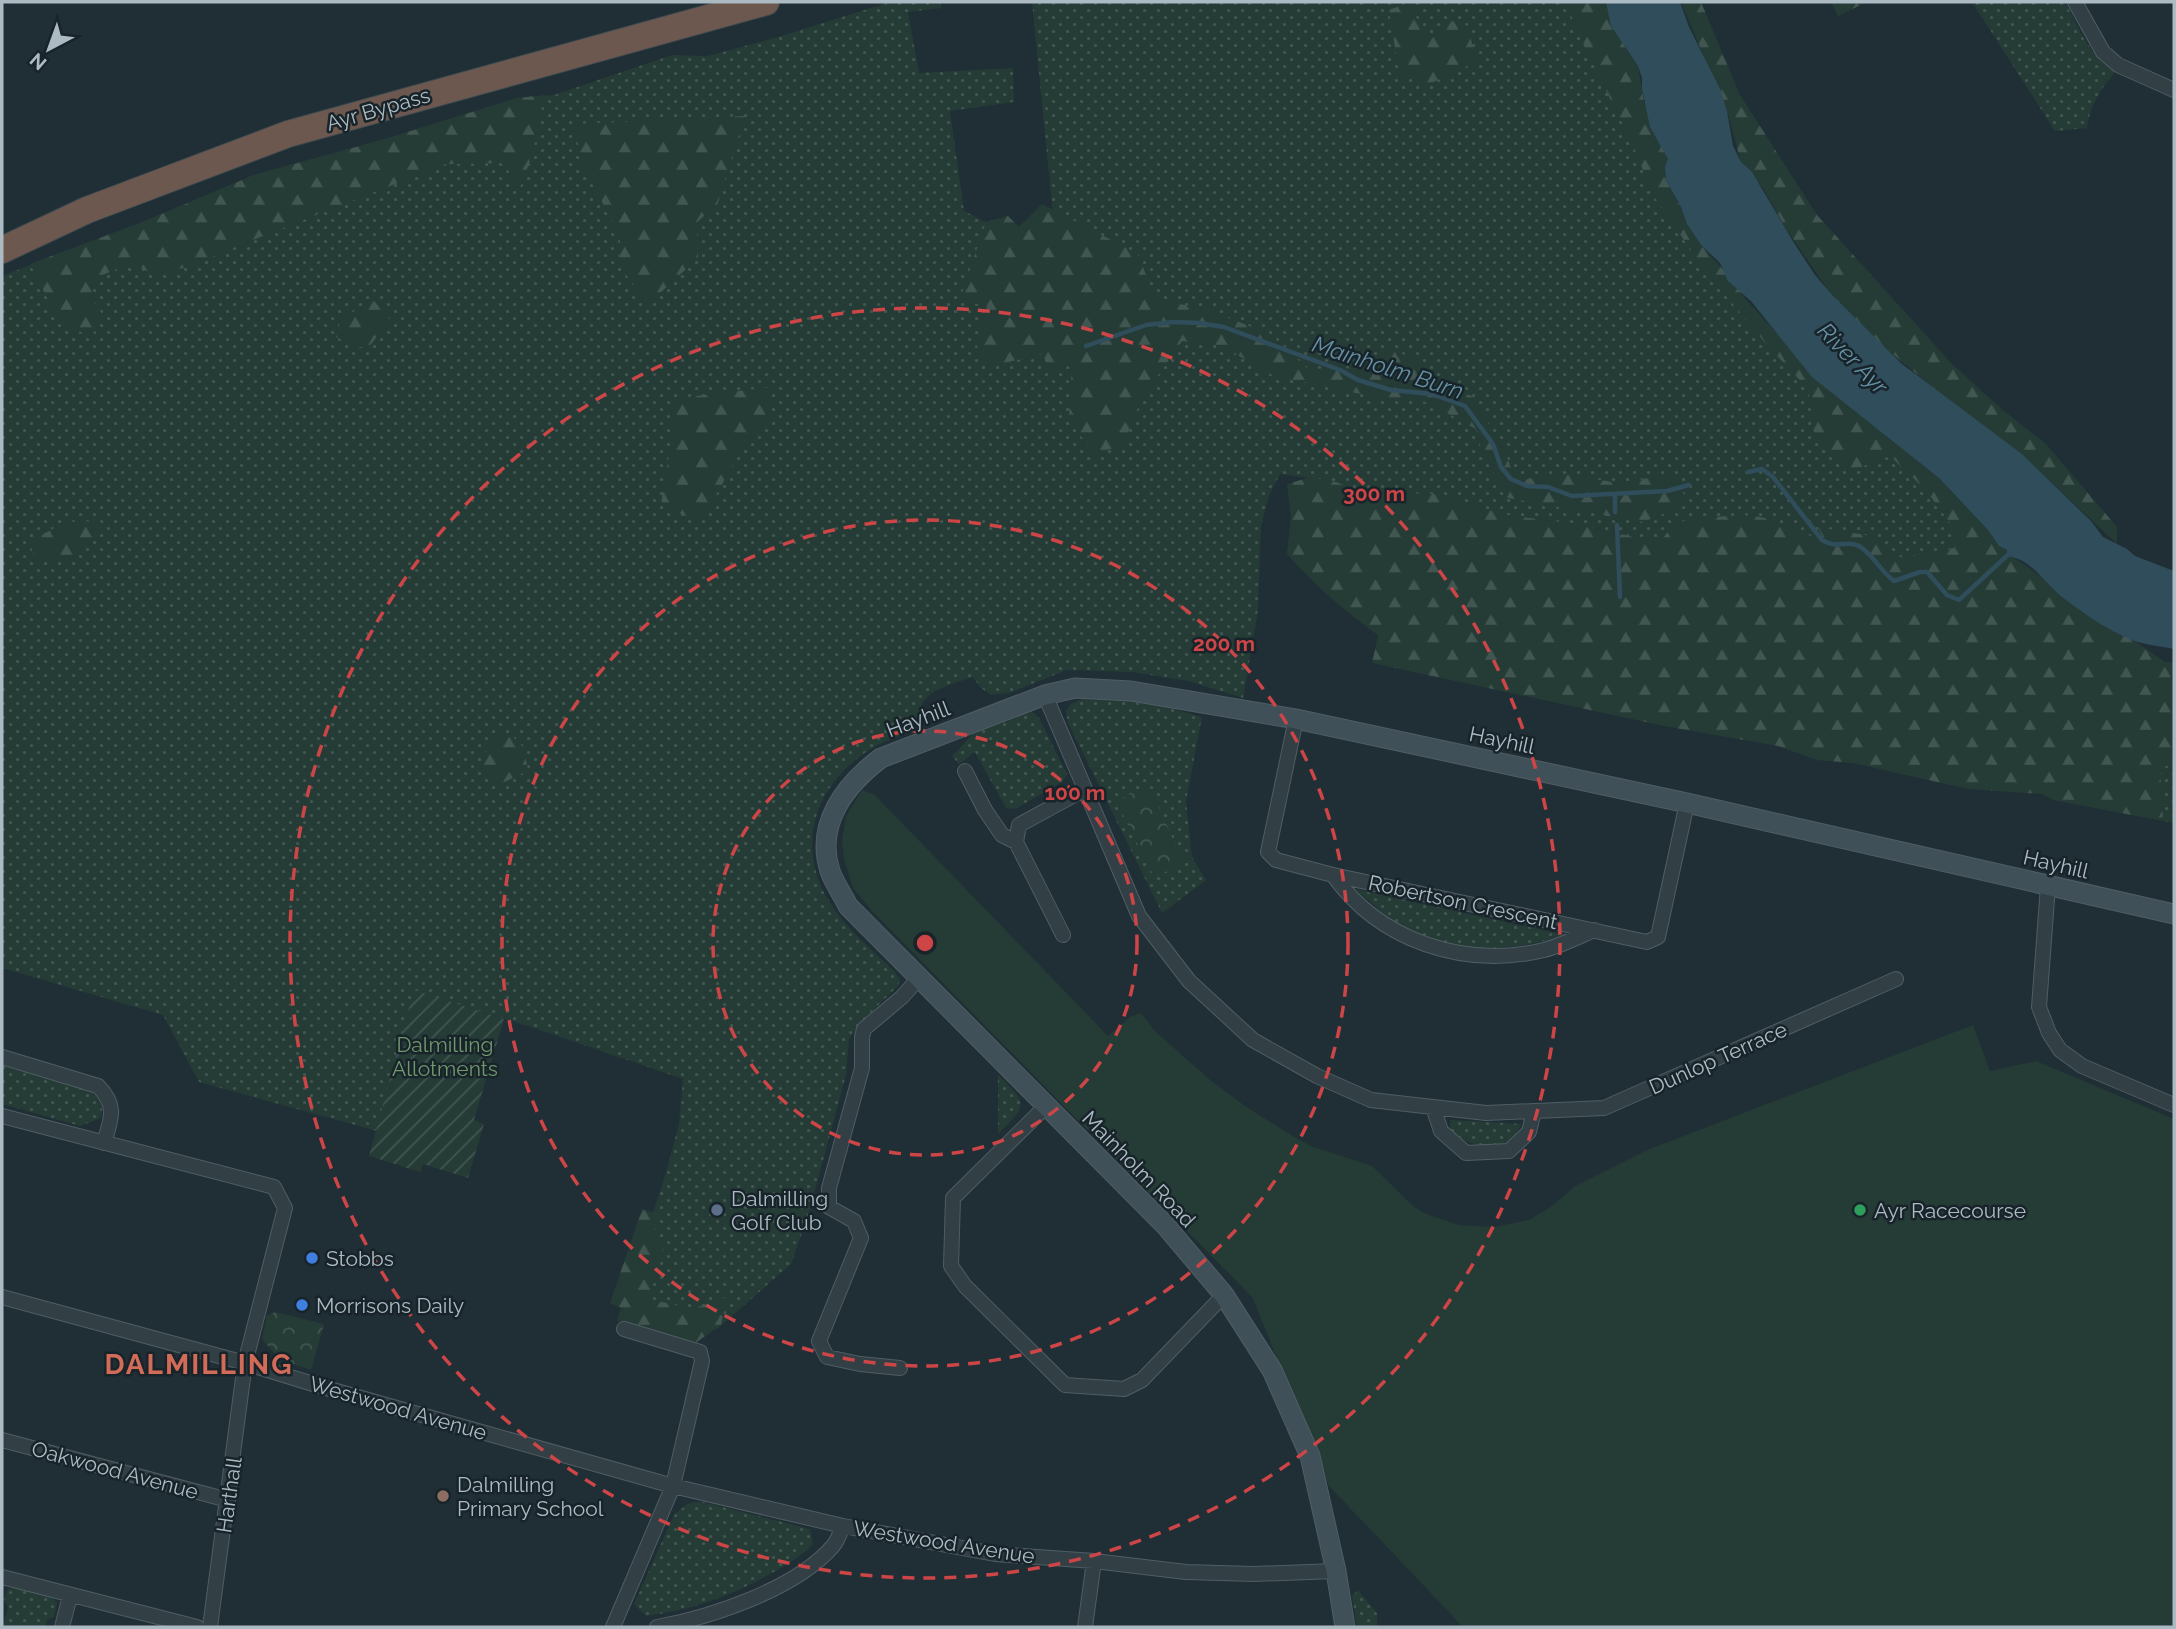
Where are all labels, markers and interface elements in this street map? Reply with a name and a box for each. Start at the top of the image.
north arrow [14,14,84,84]
text: N [25,49,51,75]
street label: Ayr Bypass [323,82,433,136]
water label: River Ayr [1813,317,1894,400]
water label: Mainholm Burn [1309,330,1467,404]
text: 300 m [1343,481,1405,506]
text: 200 m [1193,631,1255,656]
street label: Hayhill [883,695,954,743]
street label: Hayhill [1467,721,1537,759]
text: 100 m [1045,780,1105,805]
street label: Hayhill [2021,844,2091,884]
street label: Robertson Crescent [1366,870,1560,934]
centre of rings [913,931,937,955]
street label: Dunlop Terrace [1645,1016,1791,1100]
park label: Dalmilling Allotments [392,1032,498,1081]
street label: Mainholm Road [1077,1106,1201,1232]
place label: Dalmilling Golf Club [731,1186,828,1235]
place label: Ayr Racecourse [1874,1198,2026,1223]
marker: Dalmilling Golf Club [709,1202,725,1218]
marker: Ayr Racecourse [1852,1202,1868,1218]
place label: Stobbs [326,1246,394,1271]
marker: Stobbs [304,1250,320,1266]
place label: Morrisons Daily [316,1293,464,1318]
marker: Morrisons Daily [294,1297,310,1313]
district label: DALMILLING [104,1348,294,1381]
street label: Westwood Avenue [307,1371,489,1445]
street label: Oakwood Avenue [29,1436,201,1504]
street label: Harthall [211,1455,247,1535]
place label: Dalmilling Primary School [457,1472,604,1521]
marker: Dalmilling Primary School [435,1488,451,1504]
street label: Westwood Avenue [852,1515,1036,1569]

